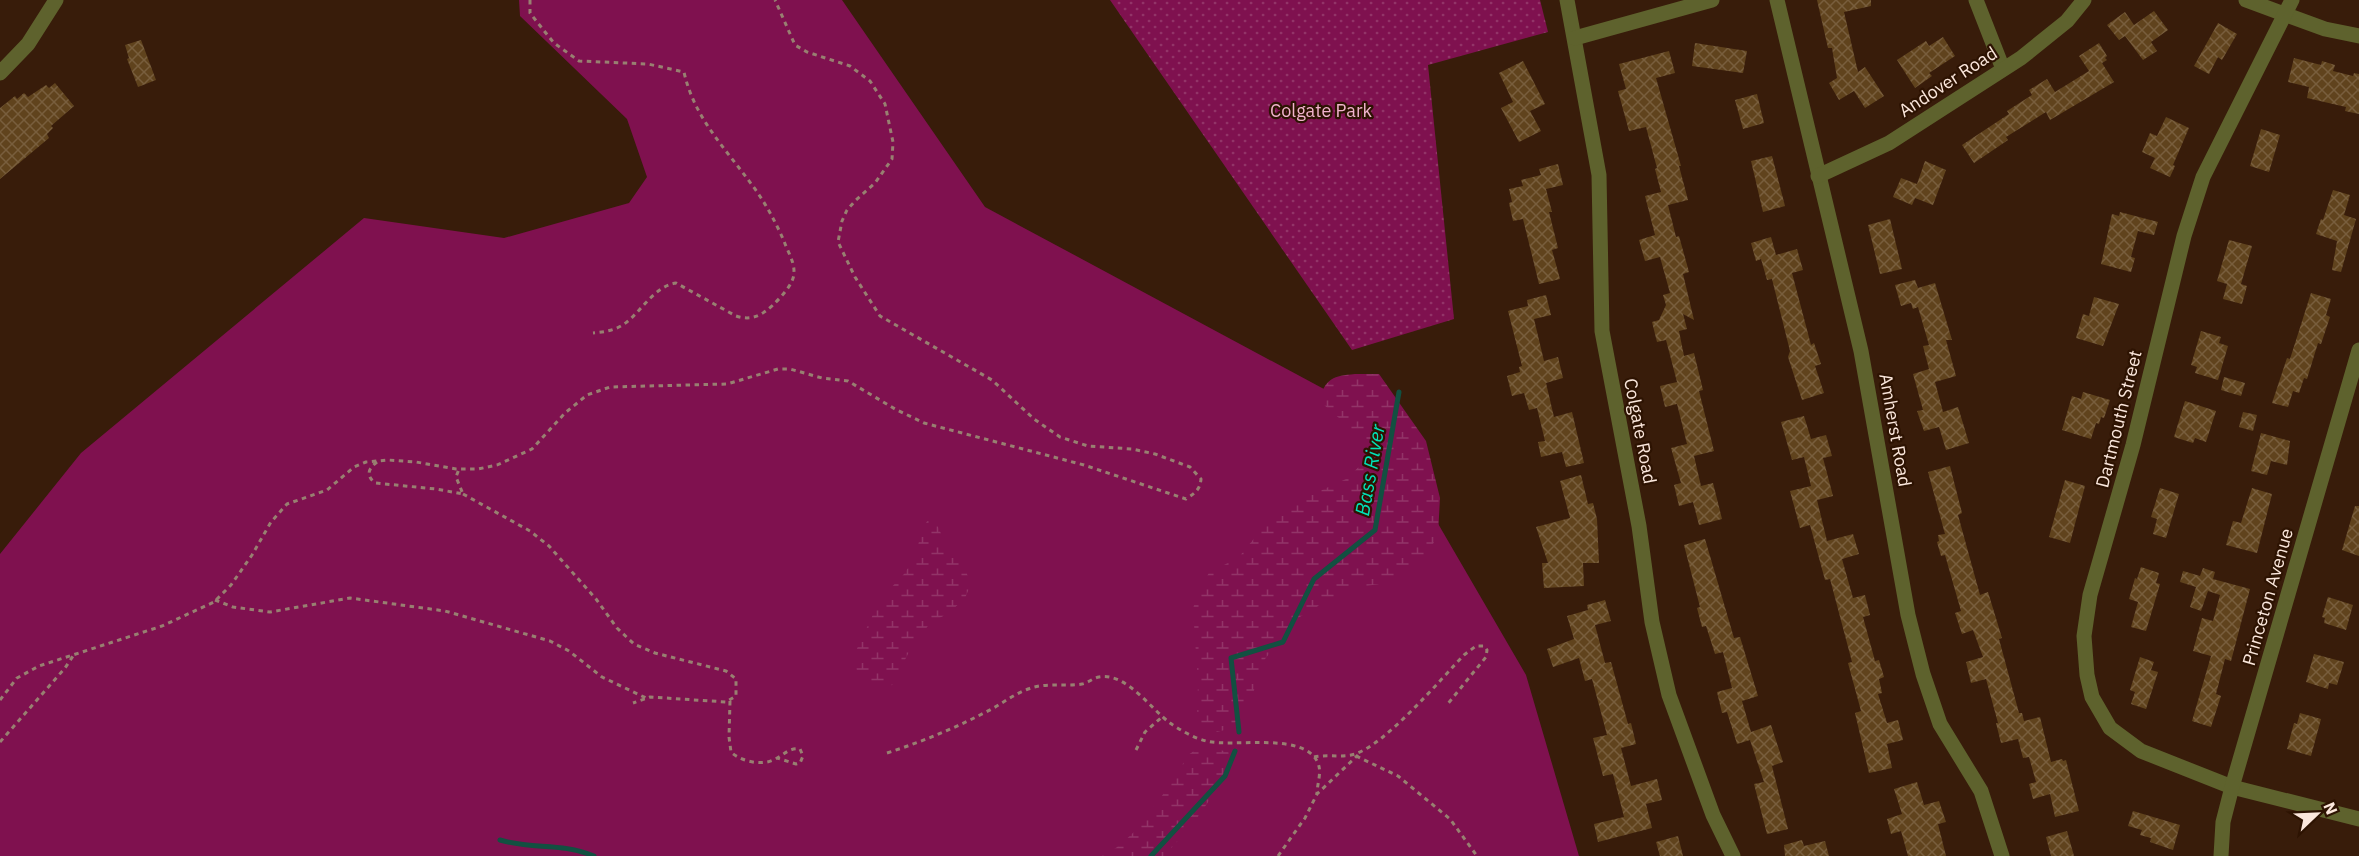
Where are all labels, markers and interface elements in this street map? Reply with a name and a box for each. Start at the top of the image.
street label: Andover Road [1894,41,2001,122]
park label: Colgate Park [1270,99,1373,122]
street label: Dartmouth Street [2090,348,2147,490]
street label: Amherst Road [1874,372,1917,488]
street label: Colgate Road [1619,376,1662,486]
water label: Bass River [1348,421,1391,518]
street label: Princeton Avenue [2237,525,2298,668]
north arrow [2287,784,2347,844]
text: N [2319,799,2342,817]

